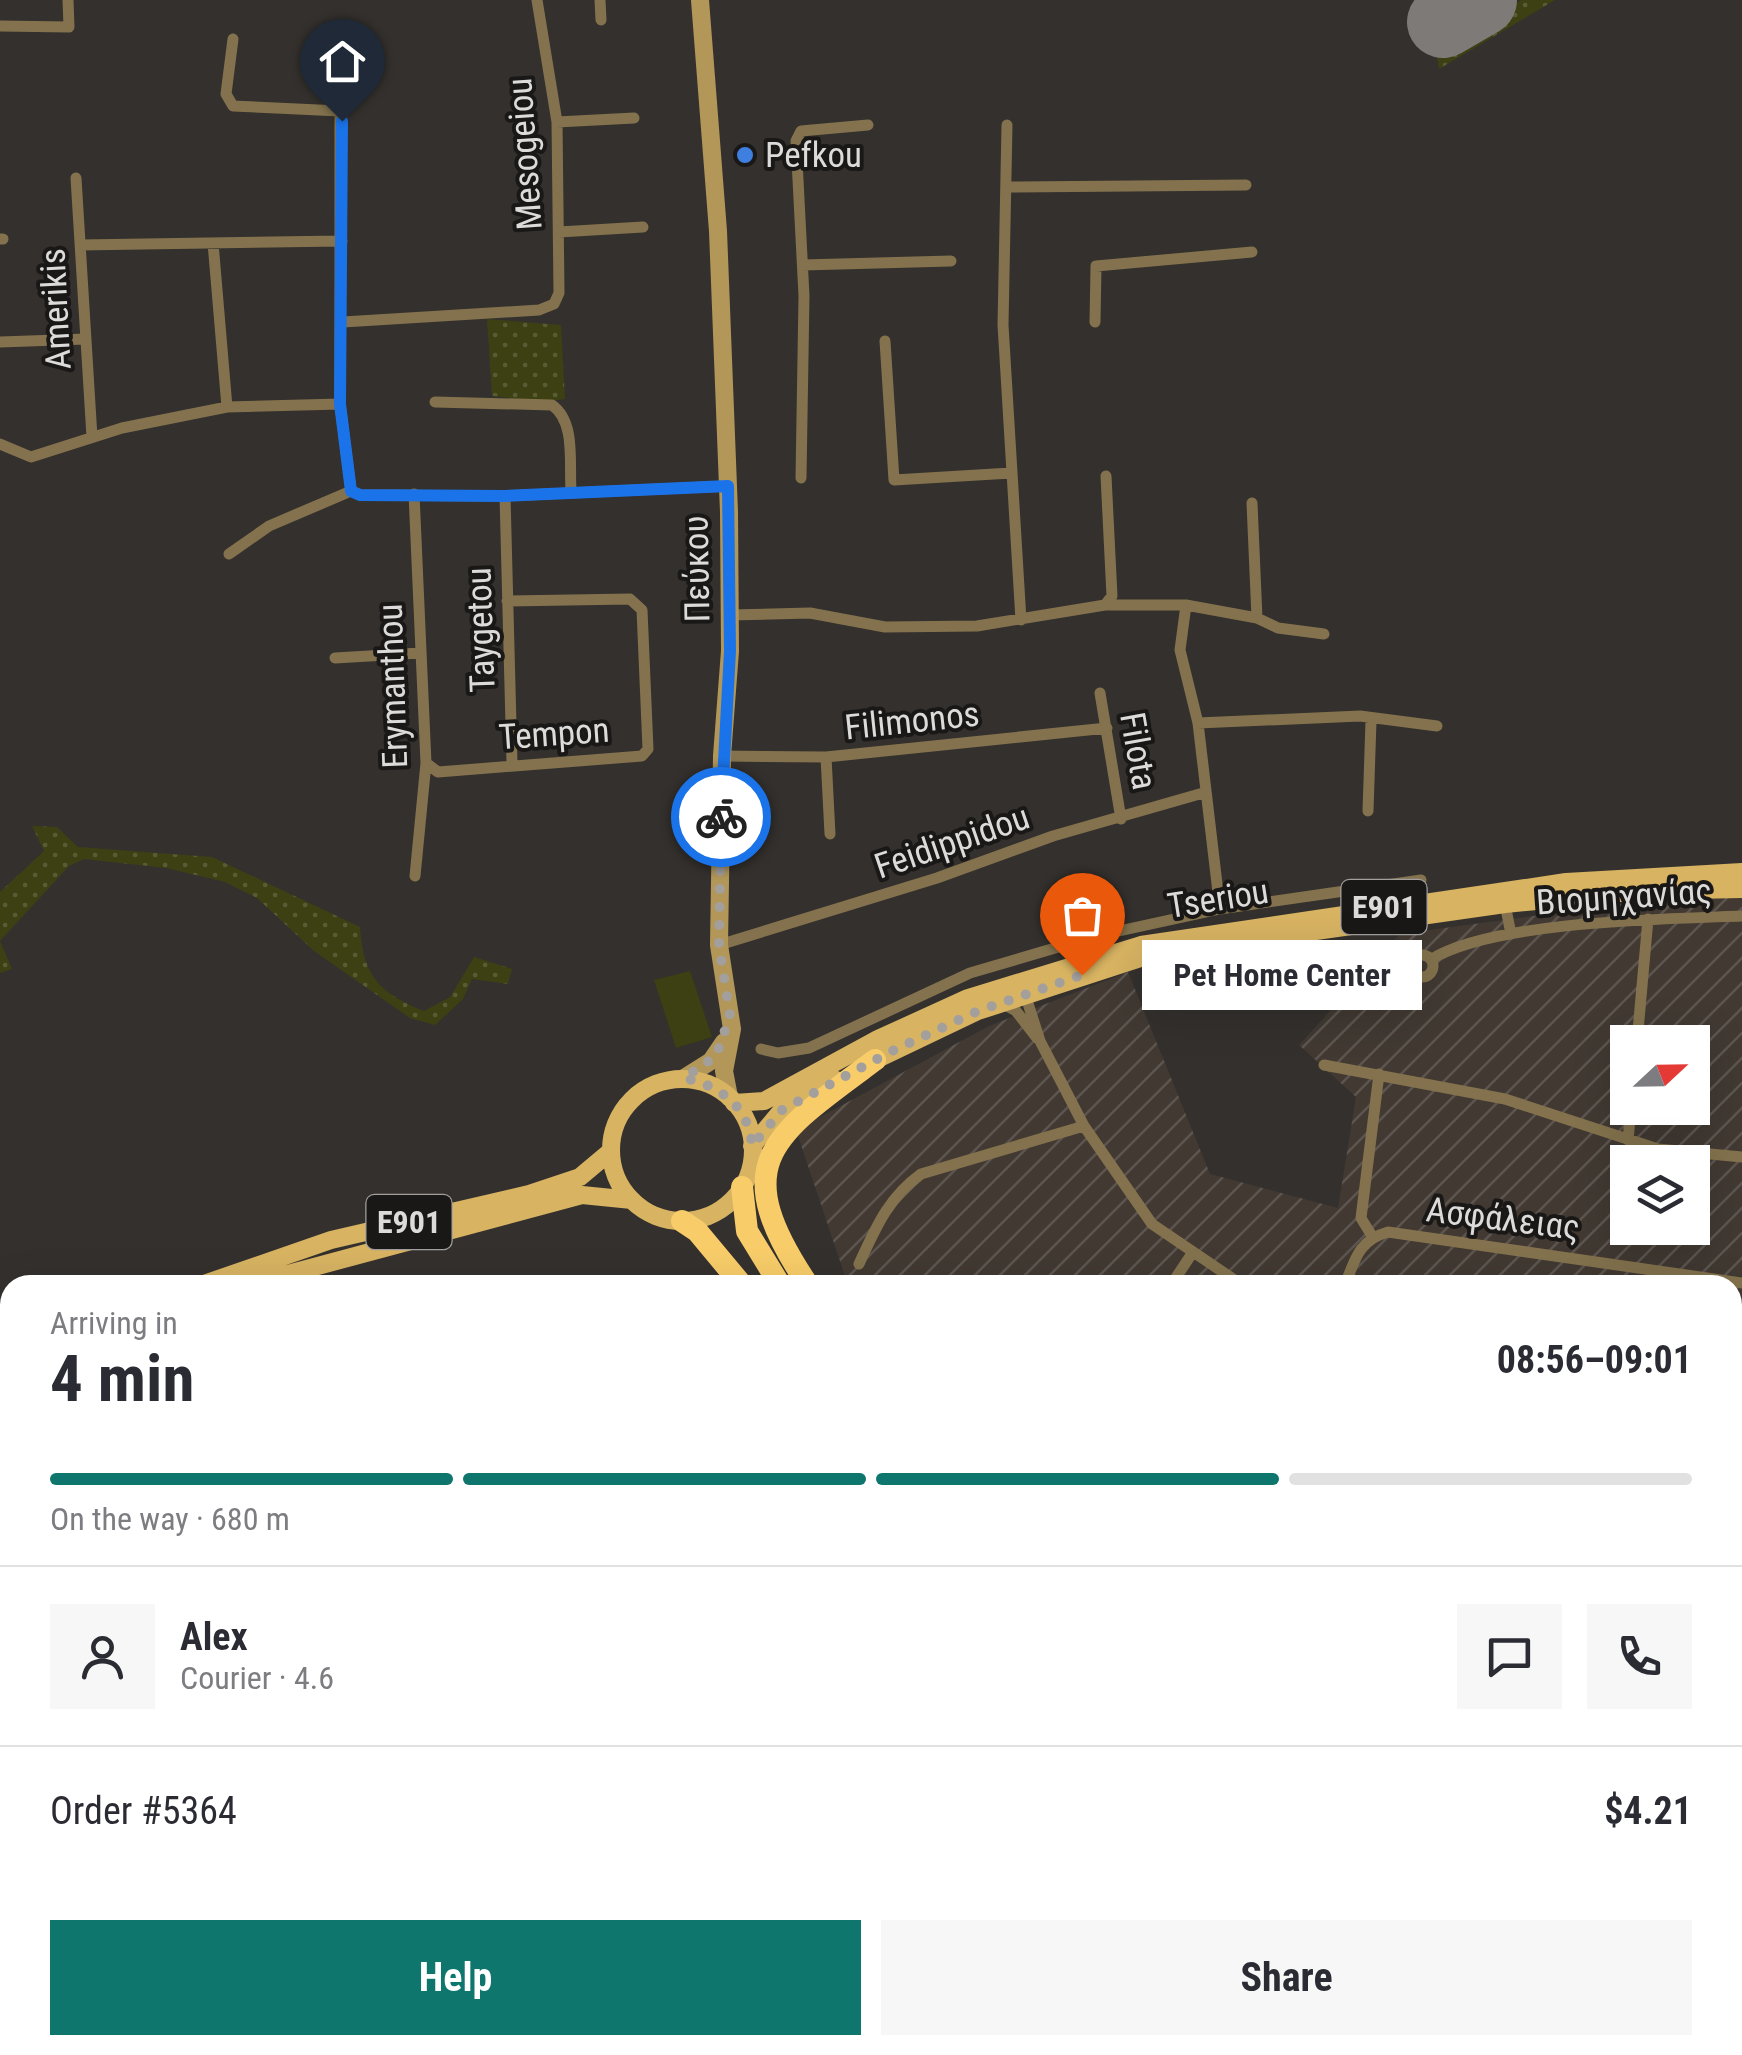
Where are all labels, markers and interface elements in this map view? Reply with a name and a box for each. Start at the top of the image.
pin [300,19,385,122]
icon: home [315,34,370,89]
street label: Mesogeiou [499,76,551,232]
place label: Pefkou [765,135,862,176]
marker: Pefkou [734,144,756,166]
street label: Amerikis [32,247,80,371]
street label: Πεύκου [676,515,718,623]
street label: Taygetou [458,567,504,693]
street label: Erymanthou [370,603,416,769]
street label: Filimonos [843,694,981,748]
street label: Filota [1111,709,1165,793]
street label: Tempon [497,710,611,758]
courier [671,767,771,867]
icon: bike [694,790,749,845]
street label: Feidippidou [869,796,1035,888]
street label: Βιομηχανίας [1535,870,1713,924]
street label: Tseriou [1165,871,1271,927]
pin [1040,873,1125,976]
road number: E901 [1342,880,1426,934]
icon: bag [1055,888,1110,943]
callout: Pet Home Center [1142,940,1422,1010]
text: Pet Home Center [1173,956,1391,994]
north arrow [1610,1025,1710,1125]
map controls [1610,1025,1710,1245]
button: layers [1610,1145,1710,1245]
street label: Ασφάλειας [1424,1189,1582,1249]
road number: E901 [366,1195,452,1249]
text: Arriving in [50,1304,178,1342]
text: 08:56–09:01 [1497,1338,1692,1382]
text: 4 min [50,1341,194,1417]
text: On the way · 680 m [50,1500,290,1538]
button: person [50,1604,155,1709]
button: chat [1457,1604,1562,1709]
button: phone [1587,1604,1692,1709]
text: Alex [180,1615,248,1659]
text: Courier · 4.6 [180,1659,334,1697]
text: Order #5364 [50,1789,237,1833]
text: $4.21 [1604,1789,1692,1833]
button: Help [50,1920,861,2035]
button: Share [881,1920,1692,2035]

